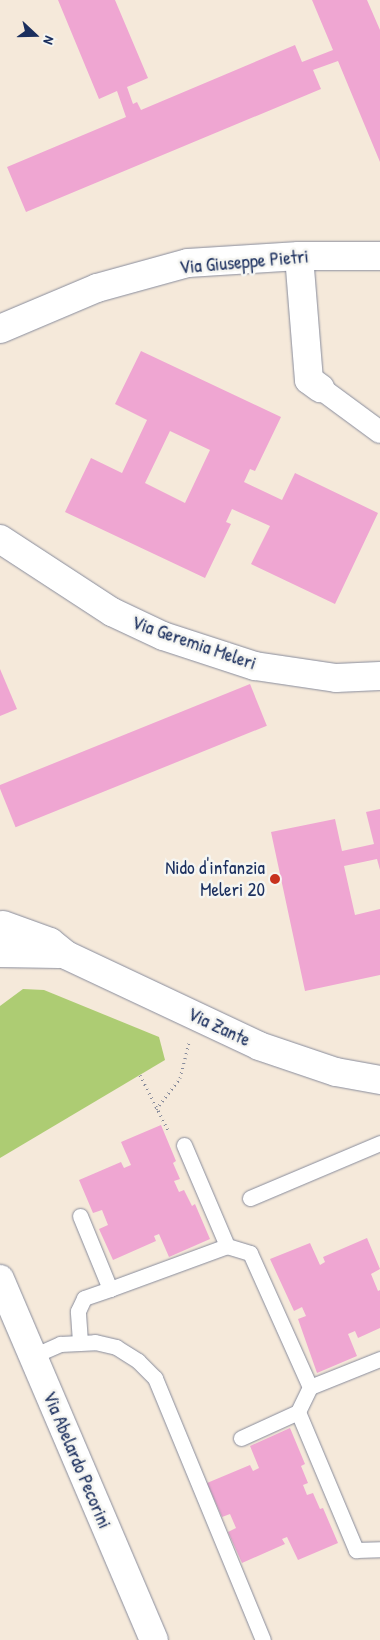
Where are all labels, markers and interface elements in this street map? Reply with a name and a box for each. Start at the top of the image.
north arrow [10,10,60,60]
text: N [39,34,60,47]
street label: Via Giuseppe Pietri [178,245,310,279]
street label: Via Geremia Meleri [129,611,259,675]
place label: Nido d'infanzia Meleri 20 [165,857,265,901]
marker: Nido d'infanzia Meleri 20 [269,873,281,885]
street label: Via Zante [184,1003,254,1051]
street label: Via Abelardo Pecorini [38,1388,116,1532]

